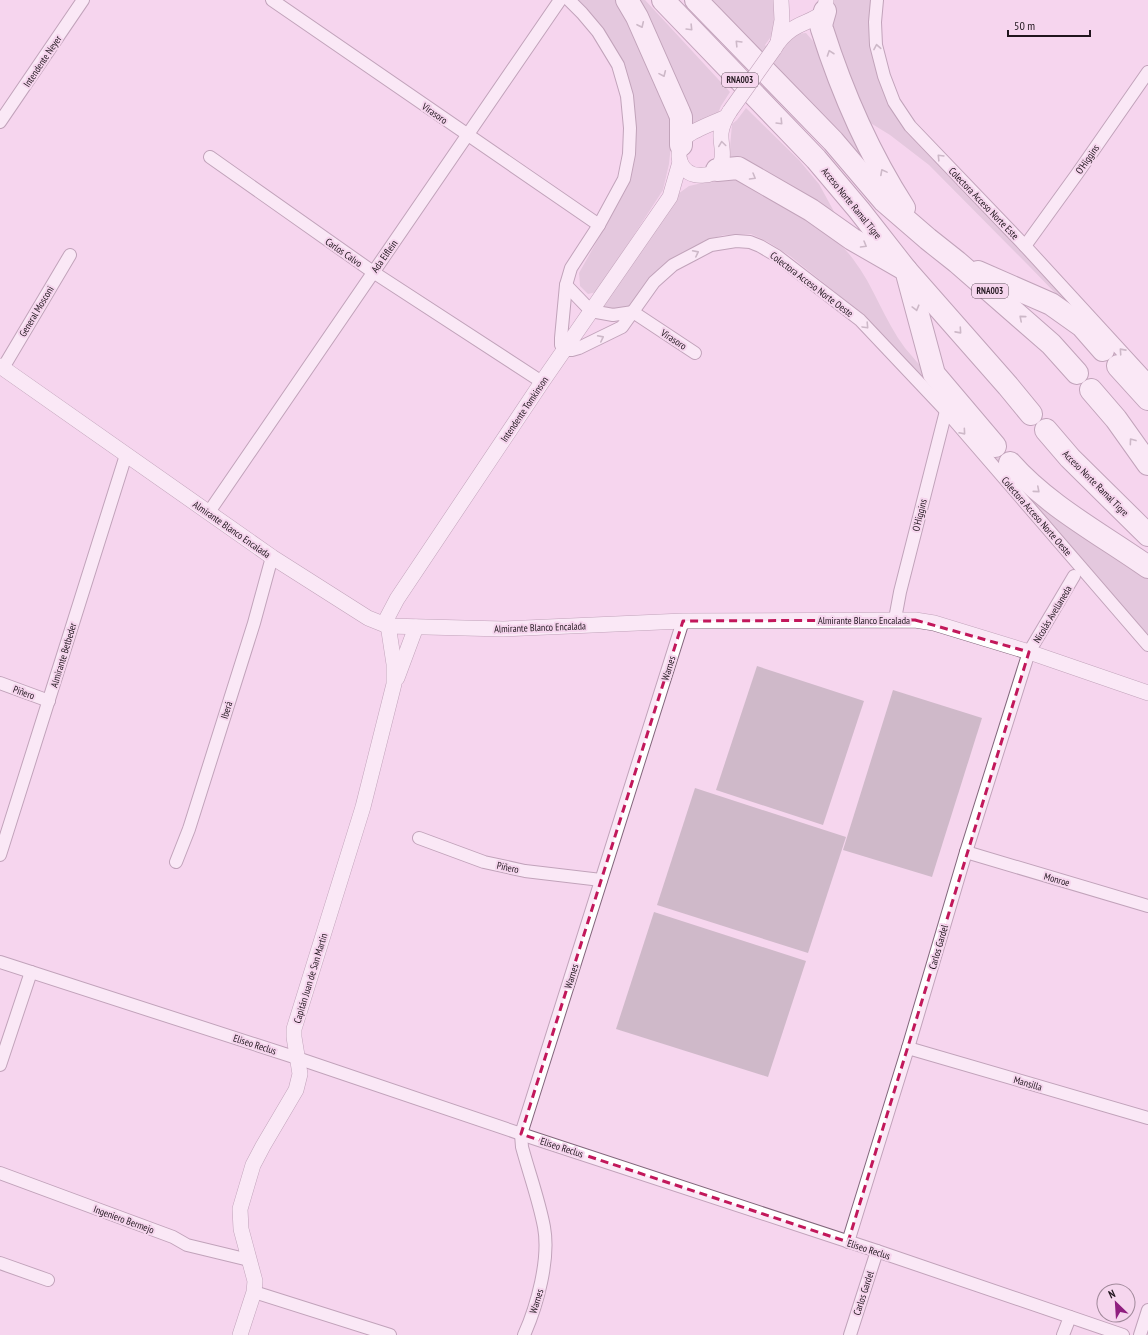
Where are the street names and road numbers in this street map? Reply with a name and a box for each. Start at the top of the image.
street label: Intendente Neyer [20,33,65,90]
road number: RNA003 [722,73,758,87]
street label: Virasoro [419,99,450,127]
street label: O'Higgins [1073,141,1103,177]
street label: Colectora Acceso Norte Este [946,164,1022,242]
street label: Acceso Norte Ramal Tigre [819,165,884,242]
street label: Carlos Calvo [323,235,365,270]
street label: Ada Elflein [368,237,400,275]
street label: Colectora Acceso Norte Oeste [767,249,856,320]
street label: General Mosconi [16,283,57,339]
road number: RNA003 [972,284,1008,298]
street label: Virasoro [657,326,689,353]
street label: Intendente Tomkinson [498,374,551,445]
street label: Acceso Norte Ramal Tigre [1060,448,1131,519]
street label: Colectora Acceso Norte Oeste [999,474,1075,559]
street label: O'Higgins [909,497,930,533]
street label: Almirante Blanco Encalada [190,498,273,561]
street label: Nicolás Avellaneda [1030,583,1075,645]
street label: Almirante Blanco Encalada [818,614,910,627]
street label: Almirante Blanco Encalada [494,619,586,636]
street label: Almirante Betbeder [47,621,80,689]
street label: Warnes [658,654,679,682]
street label: Piñero [11,683,37,702]
street label: Iberá [218,700,235,720]
street label: Piñero [496,859,520,876]
street label: Monroe [1042,870,1071,889]
street label: Carlos Gardel [926,923,951,971]
street label: Capitán Juan de San Martín [291,932,330,1025]
street label: Warnes [561,962,582,990]
street label: Eliseo Reclus [232,1031,279,1058]
street label: Mansilla [1012,1073,1044,1094]
street label: Eliseo Reclus [539,1134,586,1161]
street label: Ingeniero Bermejo [92,1202,156,1236]
street label: Eliseo Reclus [846,1236,893,1263]
street label: Carlos Gardel [850,1269,877,1317]
street label: Warnes [526,1287,547,1315]

